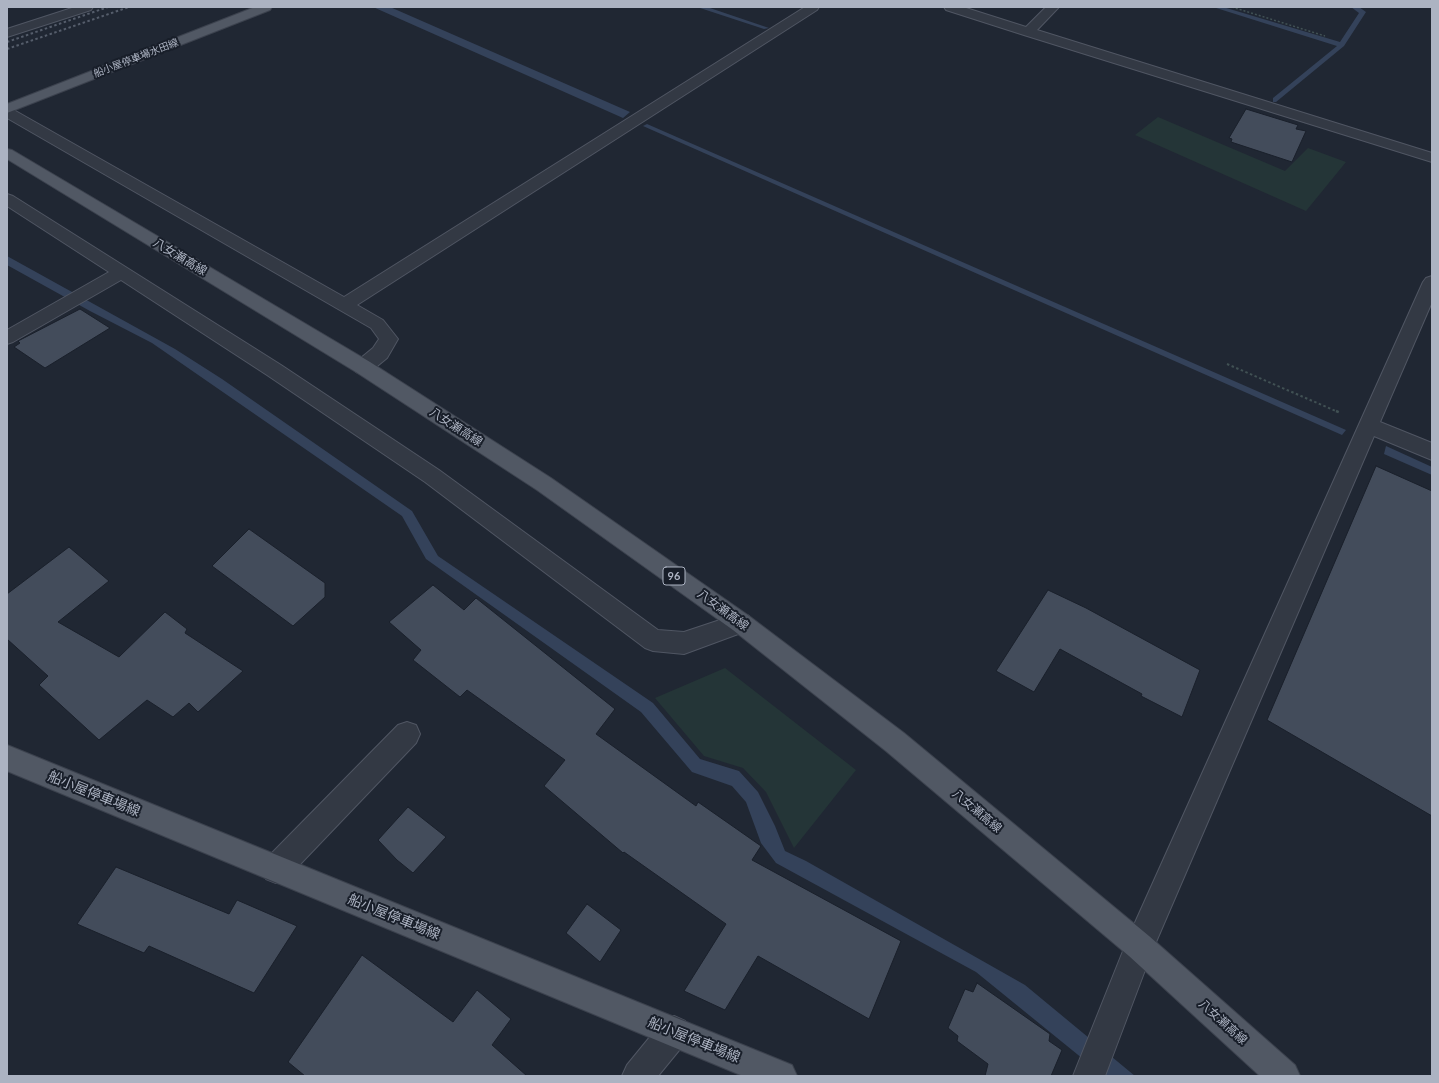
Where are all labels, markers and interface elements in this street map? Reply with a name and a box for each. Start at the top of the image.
street label: 船小屋停車場水田線 [92,36,180,80]
street label: 八女瀬高線 [151,235,209,279]
street label: 八女瀬高線 [427,405,485,449]
road number: 96 [663,567,685,585]
street label: 八女瀬高線 [694,587,752,633]
street label: 船小屋停車場線 [45,768,143,820]
street label: 八女瀬高線 [949,786,1005,836]
street label: 船小屋停車場線 [345,891,443,943]
street label: 八女瀬高線 [1196,997,1250,1047]
street label: 船小屋停車場線 [645,1014,743,1066]

